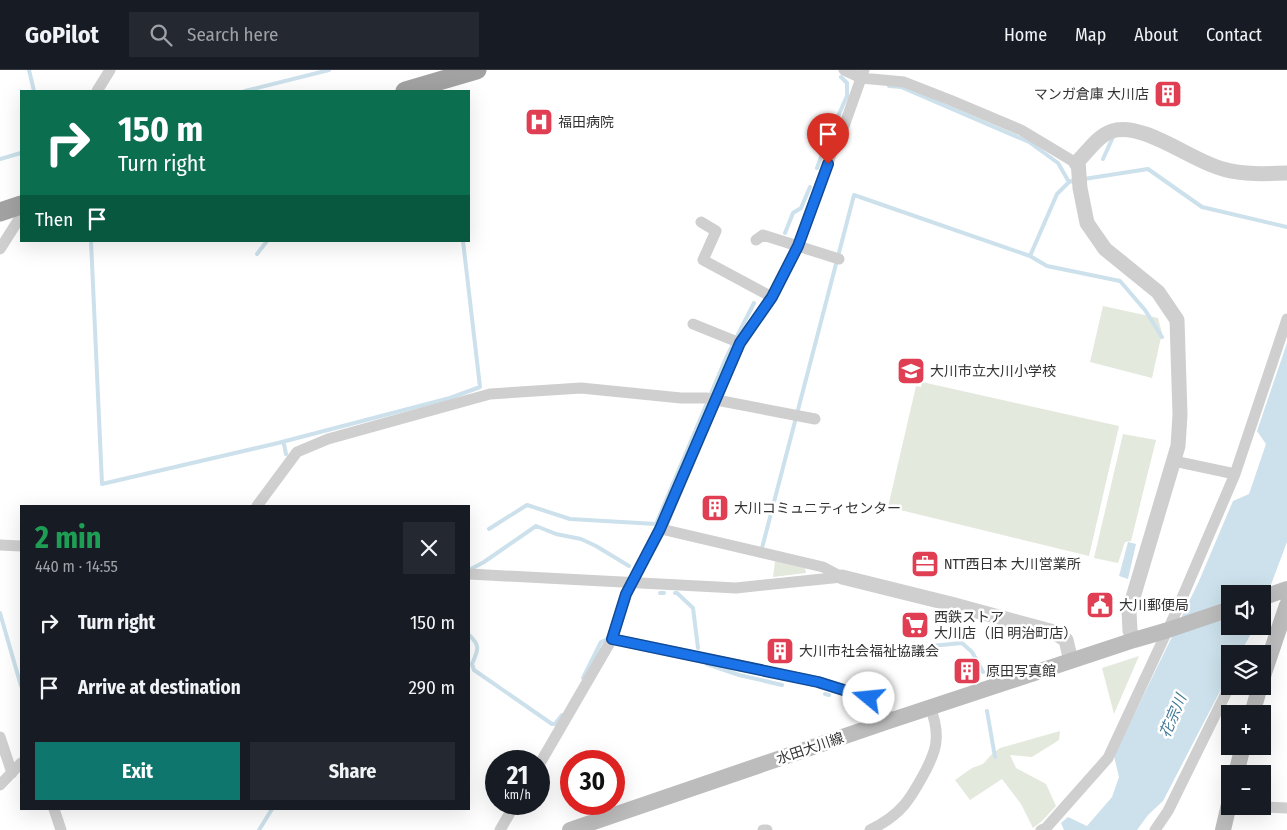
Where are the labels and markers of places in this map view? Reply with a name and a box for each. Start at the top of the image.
building icon: マンガ倉庫 大川店 [1153,79,1183,109]
place label: マンガ倉庫 大川店 [1034,86,1149,103]
hospital icon: 福田病院 [524,107,554,137]
pin [807,113,849,164]
place label: 福田病院 [558,114,614,131]
school or university icon: 大川市立大川小学校 [896,356,926,386]
place label: 大川市立大川小学校 [930,363,1056,380]
building icon: 大川コミュニティセンター [700,493,730,523]
place label: 大川コミュニティセンター [734,500,901,517]
office icon: NTT西日本 大川営業所 [910,549,940,579]
place label: NTT西日本 大川営業所 [944,556,1081,573]
public building icon: 大川郵便局 [1085,590,1115,620]
place label: 大川郵便局 [1119,597,1189,614]
place label: 西鉄ストア 大川店（旧 明治町店） [934,609,1077,642]
supermarket icon: 西鉄ストア 大川店（旧 明治町店） [900,610,930,640]
building icon: 大川市社会福祉協議会 [765,636,795,666]
place label: 大川市社会福祉協議会 [799,643,939,660]
building icon: 原田写真館 [952,656,982,686]
place label: 原田写真館 [986,663,1056,680]

